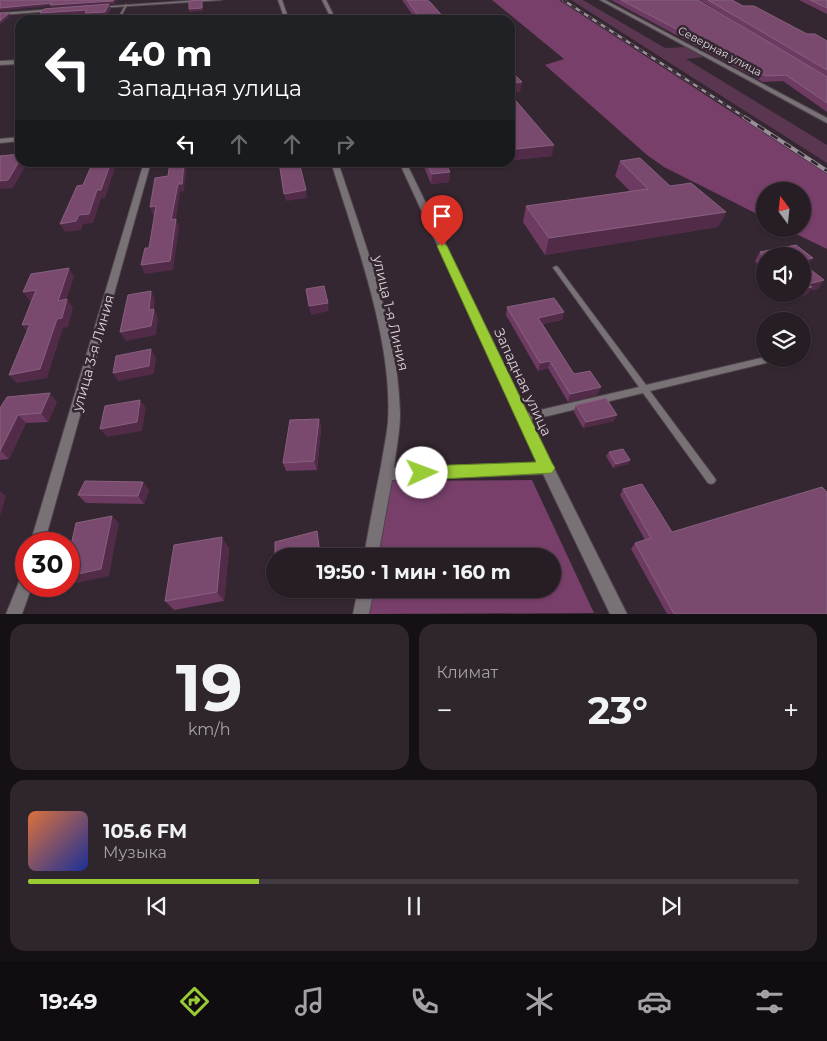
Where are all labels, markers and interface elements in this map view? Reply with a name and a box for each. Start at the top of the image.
street label: Северная улица [676,23,764,79]
text: 40 m [118,32,213,75]
icon: left [35,35,100,100]
text: Западная улица [118,75,302,102]
icon: left [172,130,200,158]
icon: ahead [225,130,253,158]
icon: ahead [278,130,306,158]
icon: right [331,130,359,158]
north arrow [756,182,811,238]
map controls [756,182,811,367]
pin [421,195,463,246]
icon: arrive [428,202,456,230]
button: sound [756,247,811,302]
street label: улица 1-я Линия [369,253,413,372]
street label: улица 3-я Линия [67,293,118,414]
button: layers [756,312,811,367]
street label: Западная улица [490,325,556,439]
position arrow [395,446,447,498]
speed limit sign: 30 [15,532,80,597]
text: 19:50 · 1 мин · 160 m [316,561,511,584]
text: 19 [176,648,243,727]
text: Климат [437,663,498,682]
text: 23° [588,687,648,734]
text: − [437,693,453,727]
text: + [783,693,799,727]
text: km/h [188,720,231,739]
text: 105.6 FM [103,820,187,843]
text: Музыка [103,843,167,862]
icon: previous [143,892,171,920]
icon: pause [400,892,428,920]
icon: next [657,892,685,920]
icon: directions [177,984,212,1019]
icon: music [292,984,327,1019]
icon: phone [407,984,442,1019]
icon: climate [522,984,557,1019]
icon: car [637,984,672,1019]
icon: filters [752,984,787,1019]
text: 19:49 [40,988,97,1015]

